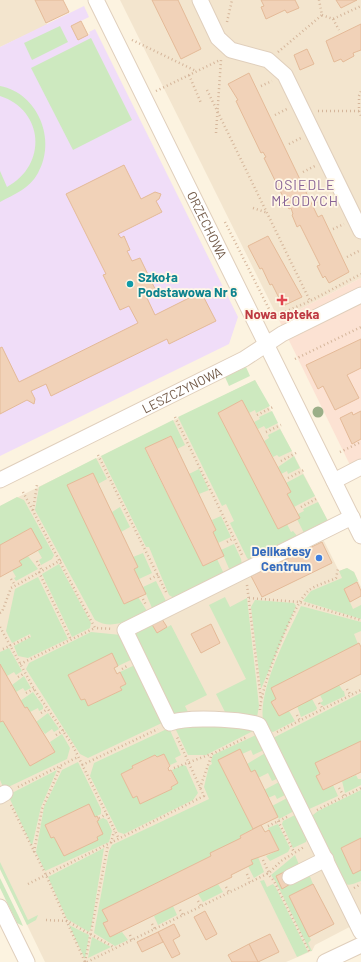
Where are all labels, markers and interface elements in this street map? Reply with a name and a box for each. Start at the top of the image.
district label: OSIEDLE MŁODYCH [271,176,339,209]
street label: ORZECHOWA [184,188,231,262]
place label: Szkoła Podstawowa Nr 6 [138,269,237,300]
marker: Szkoła Podstawowa Nr 6 [125,279,135,289]
marker: Nowa apteka [277,295,287,305]
place label: Nowa apteka [245,306,319,322]
street label: LESZCZYNOWA [139,363,225,416]
place label: Delikatesy Centrum [252,543,311,574]
marker: Delikatesy Centrum [314,553,324,563]

